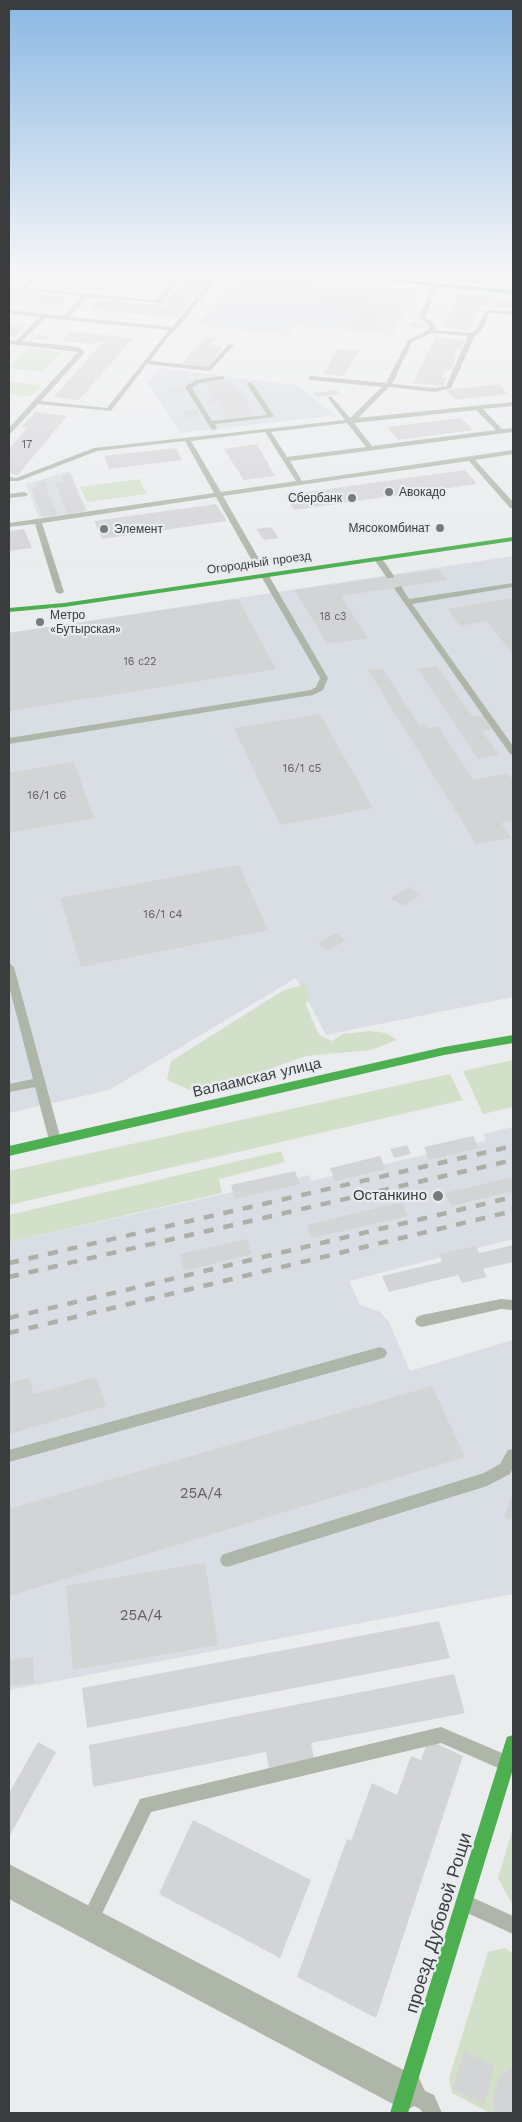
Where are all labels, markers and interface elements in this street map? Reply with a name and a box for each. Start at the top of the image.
house number: 17 [22,438,32,452]
place label: Авокадо [399,485,446,499]
marker: Авокадо [383,486,395,498]
place label: Сбербанк [288,491,342,505]
marker: Сбербанк [346,492,358,504]
place label: Мясокомбинат [348,521,430,535]
place label: Элемент [114,522,163,536]
marker: Мясокомбинат [434,522,446,534]
marker: Элемент [98,523,110,535]
street label: Огородный проезд [206,549,312,577]
place label: Метро «Бутырская» [50,608,121,636]
house number: 18 с3 [320,610,346,624]
marker: Метро «Бутырская» [34,616,46,628]
house number: 16 с22 [123,655,157,669]
house number: 16/1 с5 [283,761,321,775]
house number: 16/1 с6 [27,788,67,802]
house number: 16/1 с4 [143,907,183,921]
street label: Валаамская улица [191,1054,323,1102]
place label: Останкино [353,1187,427,1205]
marker: Останкино [431,1189,445,1203]
house number: 25А/4 [180,1485,222,1503]
house number: 25А/4 [120,1607,162,1625]
street label: проезд Дубовой Рощи [401,1830,477,2016]

